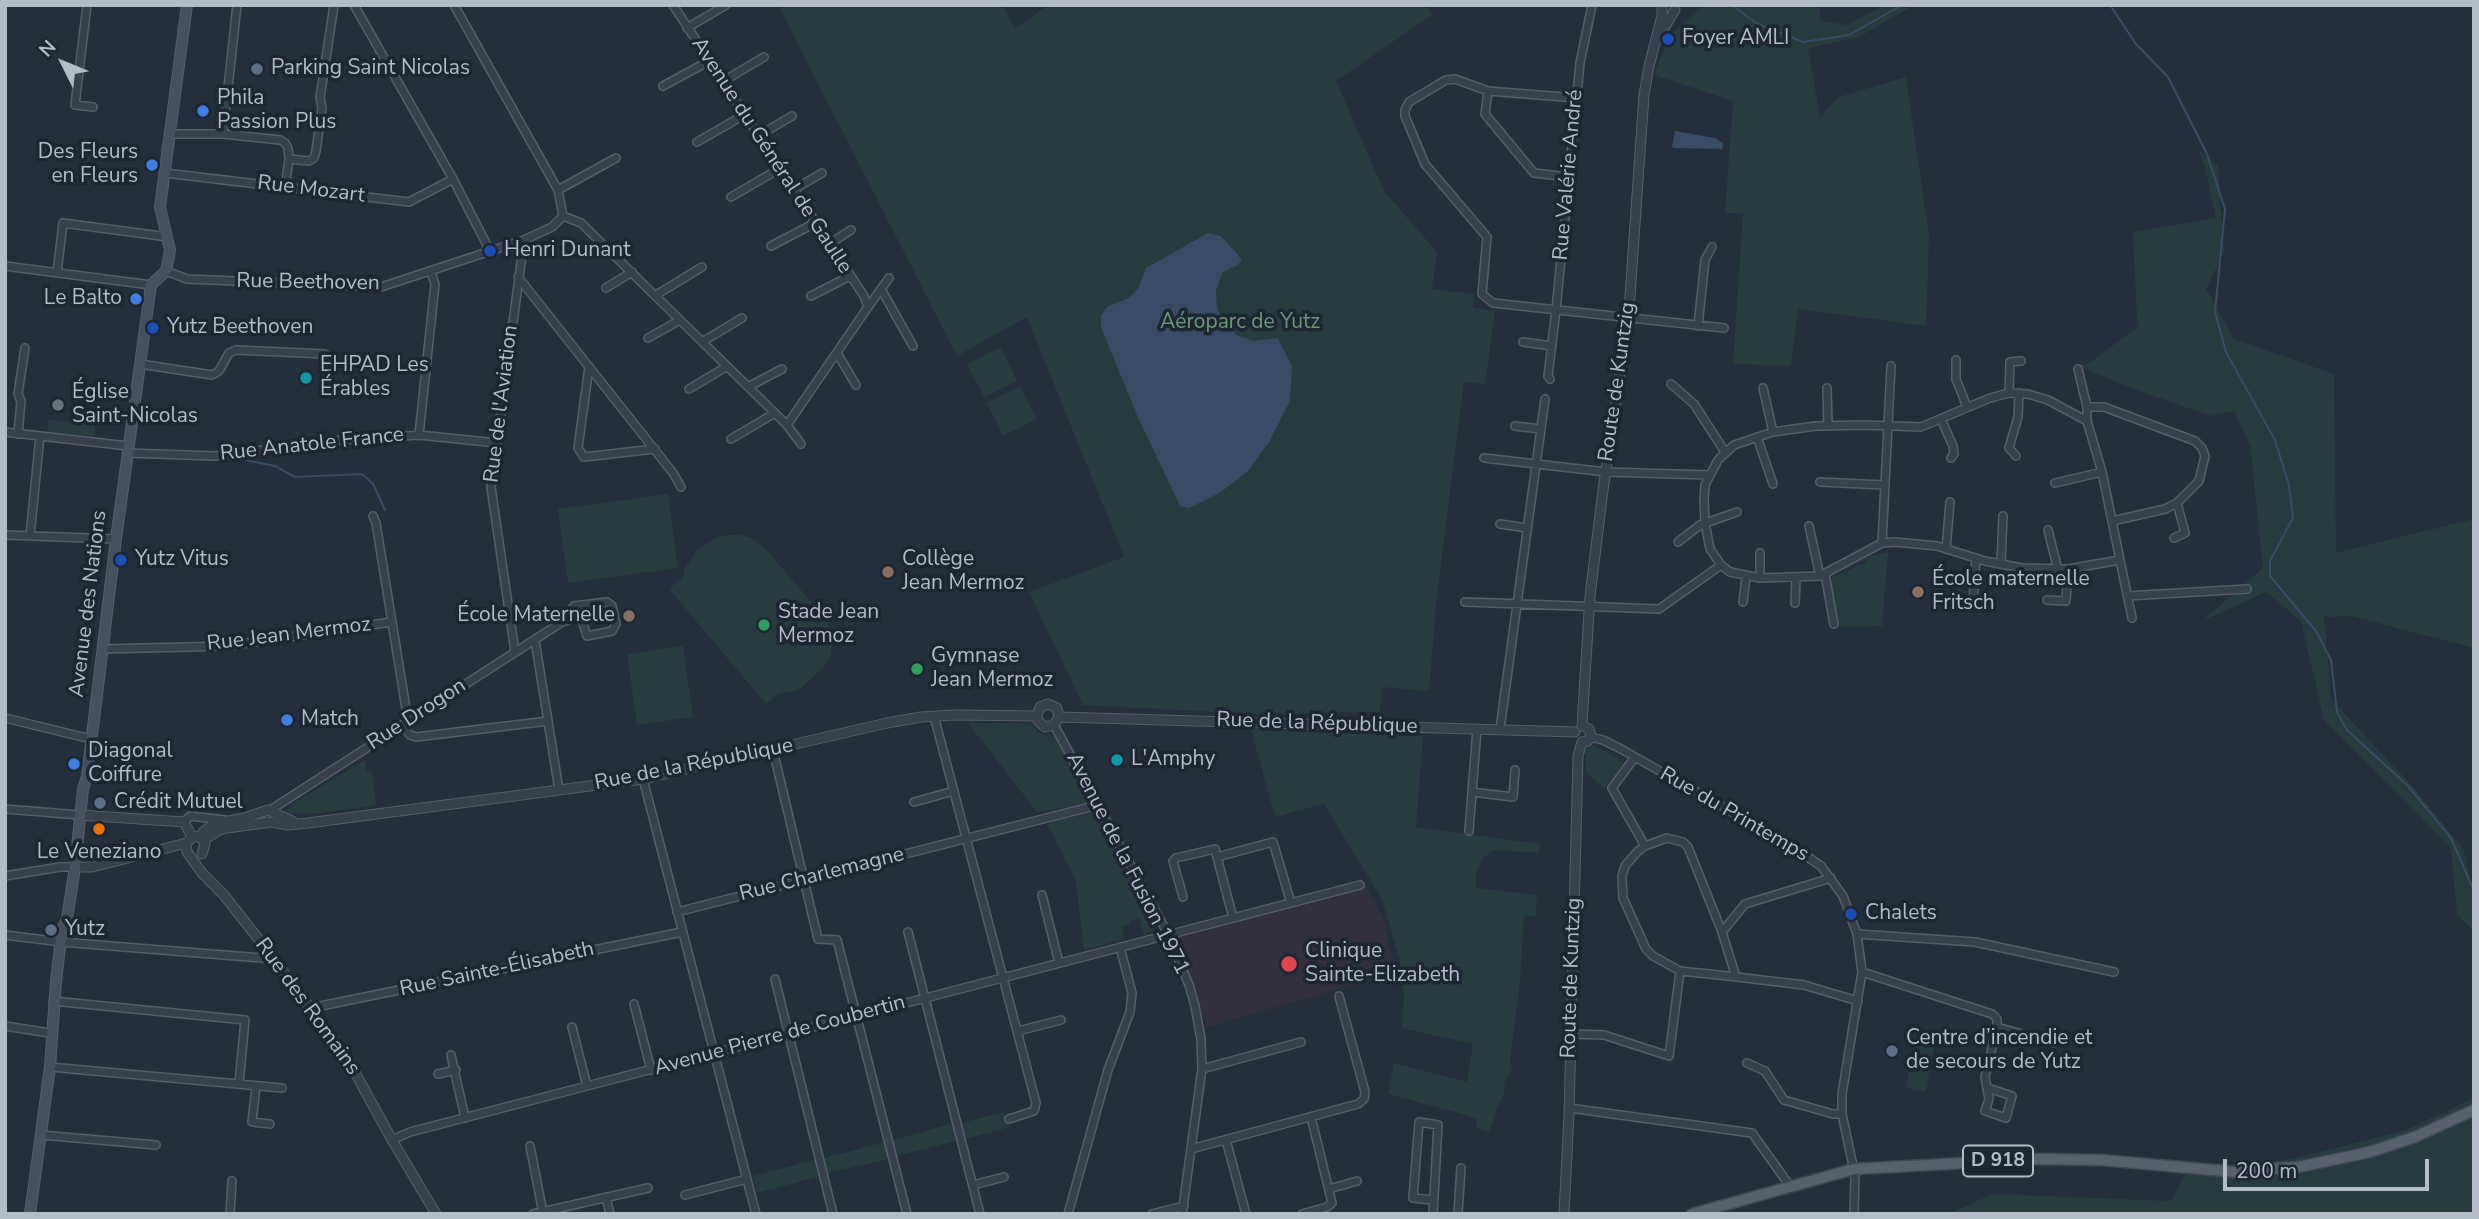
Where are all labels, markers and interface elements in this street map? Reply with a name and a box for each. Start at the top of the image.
place label: Foyer AMLI [1682,26,1789,52]
north arrow [28,28,98,98]
marker: Foyer AMLI [1660,31,1676,47]
street label: Avenue du Général de Gaulle [685,33,857,279]
text: N [33,35,62,63]
place label: Parking Saint Nicolas [271,56,470,82]
marker: Parking Saint Nicolas [249,61,265,77]
place label: Phila Passion Plus [217,86,336,136]
street label: Rue Valérie André [1549,89,1589,261]
marker: Phila Passion Plus [195,103,211,119]
place label: Des Fleurs en Fleurs [38,140,138,190]
marker: Des Fleurs en Fleurs [144,157,160,173]
street label: Rue Mozart [256,171,366,209]
place label: Henri Dunant [504,238,631,264]
marker: Henri Dunant [482,243,498,259]
street label: Rue Beethoven [236,269,380,297]
place label: Le Balto [44,286,122,312]
marker: Le Balto [128,291,144,307]
street label: Route de Kuntzig [1594,301,1642,463]
park label: Aéroparc de Yutz [1160,310,1320,336]
place label: Yutz Beethoven [167,315,313,341]
marker: Yutz Beethoven [145,320,161,336]
street label: Rue de l'Aviation [480,324,524,484]
place label: EHPAD Les Érables [320,353,429,403]
marker: EHPAD Les Érables [298,370,314,386]
place label: Église Saint-Nicolas [72,380,198,430]
marker: Église Saint-Nicolas [50,397,66,413]
street label: Rue Anatole France [219,423,405,467]
street label: Avenue des Nations [65,509,113,699]
place label: Yutz Vitus [135,547,229,573]
place label: Collège Jean Mermoz [902,547,1024,597]
marker: Yutz Vitus [113,552,129,568]
marker: Collège Jean Mermoz [880,564,896,580]
place label: École maternelle Fritsch [1932,567,2090,617]
marker: École maternelle Fritsch [1910,584,1926,600]
place label: Stade Jean Mermoz [778,600,879,650]
place label: École Maternelle [457,603,615,629]
marker: École Maternelle [621,608,637,624]
street label: Rue Jean Mermoz [206,612,372,658]
marker: Stade Jean Mermoz [756,617,772,633]
place label: Gymnase Jean Mermoz [931,644,1053,694]
marker: Gymnase Jean Mermoz [909,661,925,677]
street label: Rue Drogon [363,674,471,756]
place label: Match [301,707,359,733]
street label: Rue de la République [1216,708,1418,740]
marker: Match [279,712,295,728]
street label: Rue de la République [593,733,795,797]
place label: Diagonal Coiffure [88,739,173,789]
place label: L'Amphy [1131,747,1215,773]
street label: Avenue de la Fusion 1971 [1060,749,1194,979]
marker: L'Amphy [1109,752,1125,768]
marker: Diagonal Coiffure [66,756,82,772]
street label: Rue du Printemps [1655,762,1813,868]
place label: Crédit Mutuel [114,790,243,816]
marker: Crédit Mutuel [92,795,108,811]
marker: Le Veneziano [91,821,107,837]
place label: Le Veneziano [37,840,161,866]
street label: Rue Charlemagne [737,842,907,908]
street label: Route de Kuntzig [1557,897,1587,1059]
place label: Chalets [1865,901,1937,927]
marker: Chalets [1843,906,1859,922]
place label: Yutz [65,917,105,943]
marker: Yutz [43,922,59,938]
street label: Rue des Romains [249,934,365,1080]
street label: Rue Sainte-Élisabeth [398,937,596,1003]
place label: Clinique Sainte-Elizabeth [1305,939,1460,989]
marker: Clinique Sainte-Elizabeth [1279,954,1299,974]
street label: Avenue Pierre de Coubertin [652,990,908,1082]
place label: Centre d’incendie et de secours de Yutz [1906,1026,2092,1076]
marker: Centre d’incendie et de secours de Yutz [1884,1043,1900,1059]
road number: D 918 [1963,1146,2033,1176]
scale bar [2227,1146,2434,1190]
text: 200 m [2236,1157,2297,1185]

